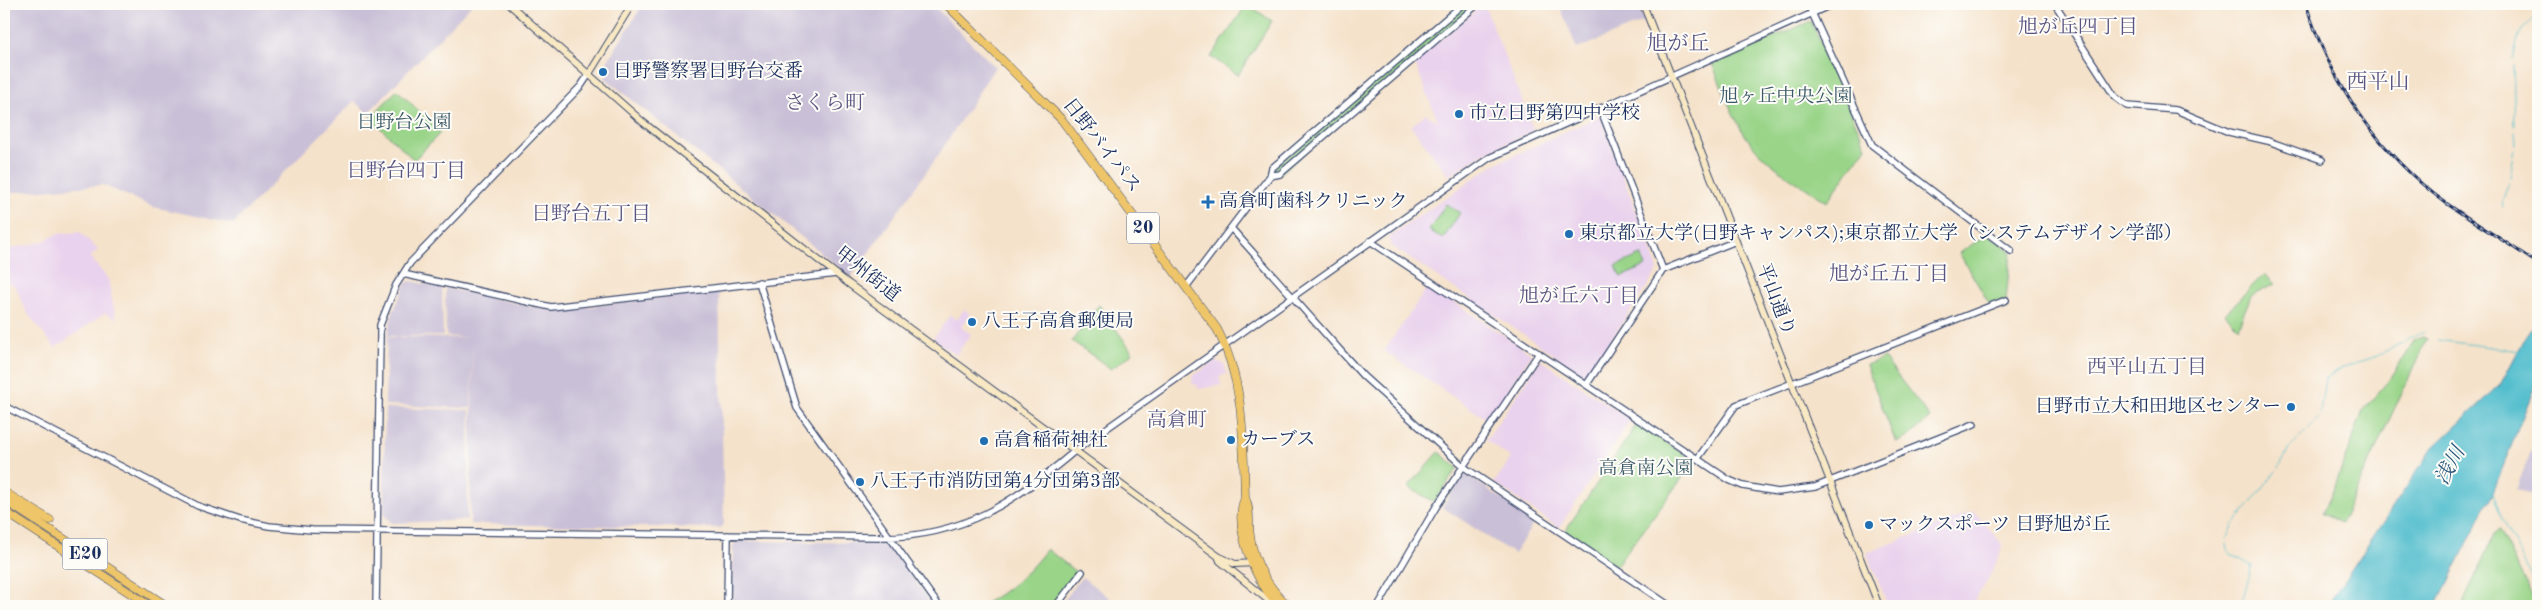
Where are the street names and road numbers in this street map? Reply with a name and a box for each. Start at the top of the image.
street label: 日野バイパス [1059,94,1145,197]
road number: 20 [1127,212,1159,244]
street label: 甲州街道 [831,243,904,306]
street label: 平山通り [1753,260,1799,339]
road number: E20 [62,538,108,570]

